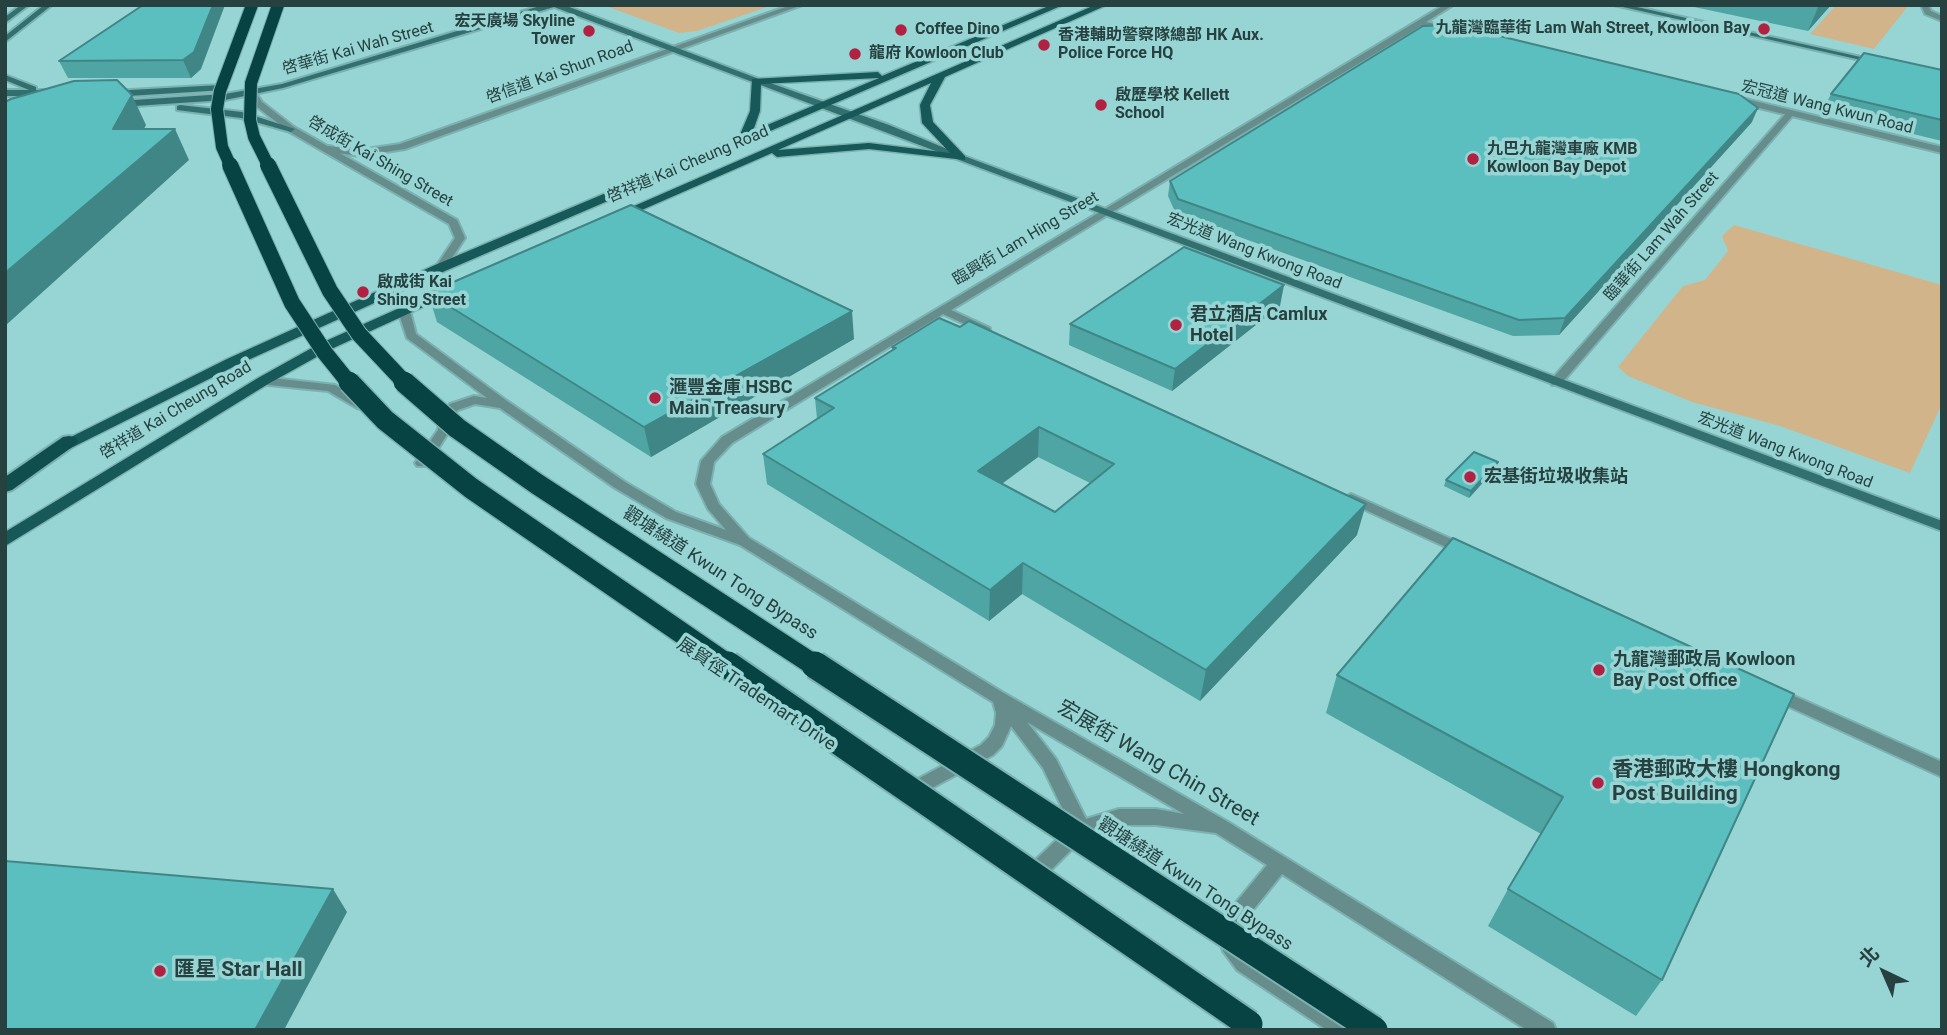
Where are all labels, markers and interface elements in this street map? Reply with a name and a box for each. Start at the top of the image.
place label: 宏天廣場 Skyline Tower [454,12,575,50]
street label: 啓華街 Kai Wah Street [280,18,436,80]
place label: 九龍灣臨華街 Lam Wah Street, Kowloon Bay [1435,19,1750,39]
place label: Coffee Dino [915,20,1000,40]
marker: 九龍灣臨華街 Lam Wah Street, Kowloon Bay [1756,21,1772,37]
marker: Coffee Dino [893,22,909,38]
marker: 宏天廣場 Skyline Tower [581,23,597,39]
place label: 香港輔助警察隊總部 HK Aux. Police Force HQ [1058,26,1264,64]
street label: 啓信道 Kai Shun Road [484,37,636,109]
marker: 香港輔助警察隊總部 HK Aux. Police Force HQ [1036,37,1052,53]
place label: 龍府 Kowloon Club [869,44,1004,64]
marker: 龍府 Kowloon Club [847,46,863,62]
street label: 宏冠道 Wang Kwun Road [1739,77,1915,139]
place label: 啟歷學校 Kellett School [1115,86,1230,124]
marker: 啟歷學校 Kellett School [1093,97,1109,113]
street label: 啓成街 Kai Shing Street [304,112,456,212]
street label: 啓祥道 Kai Cheung Road [604,122,772,208]
place label: 九巴九龍灣車廠 KMB Kowloon Bay Depot [1487,140,1637,178]
marker: 九巴九龍灣車廠 KMB Kowloon Bay Depot [1465,151,1481,167]
street label: 臨華街 Lam Wah Street [1601,168,1723,306]
street label: 臨興街 Lam Hing Street [950,188,1102,290]
street label: 宏光道 Wang Kwong Road [1164,210,1344,294]
place label: 啟成街 Kai Shing Street [377,273,466,311]
marker: 啟成街 Kai Shing Street [355,284,371,300]
place label: 君立酒店 Camlux Hotel [1190,304,1327,346]
marker: 君立酒店 Camlux Hotel [1168,317,1184,333]
street label: 啓祥道 Kai Cheung Road [97,358,255,464]
place label: 滙豐金庫 HSBC Main Treasury [669,377,793,420]
marker: 滙豐金庫 HSBC Main Treasury [647,390,663,406]
street label: 宏光道 Wang Kwong Road [1695,409,1875,493]
place label: 宏基街垃圾收集站 [1484,466,1628,488]
marker: 宏基街垃圾收集站 [1462,469,1478,485]
street label: 觀塘繞道 Kwun Tong Bypass [619,503,821,645]
street label: 展貿徑 Trademart Drive [673,634,839,756]
place label: 九龍灣郵政局 Kowloon Bay Post Office [1613,649,1795,692]
marker: 九龍灣郵政局 Kowloon Bay Post Office [1591,662,1607,678]
street label: 宏展街 Wang Chin Street [1053,696,1263,832]
place label: 香港郵政大樓 Hongkong Post Building [1612,758,1841,808]
marker: 香港郵政大樓 Hongkong Post Building [1590,775,1606,791]
street label: 觀塘繞道 Kwun Tong Bypass [1094,814,1296,956]
north arrow [1849,937,1919,1007]
text: 北 [1854,942,1884,971]
place label: 匯星 Star Hall [174,958,303,984]
marker: 匯星 Star Hall [152,963,168,979]

